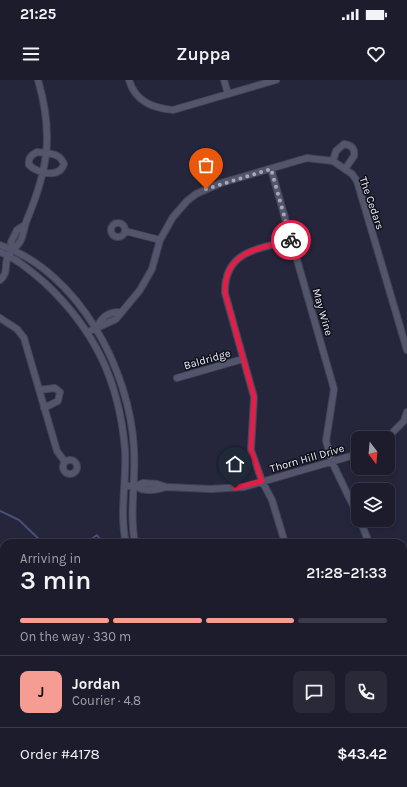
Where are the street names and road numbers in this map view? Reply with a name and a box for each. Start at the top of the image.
street label: The Cedars [356,175,387,232]
street label: May Wine [310,287,336,338]
street label: Baldridge [182,347,232,372]
street label: Thorn Hill Drive [269,442,346,475]

